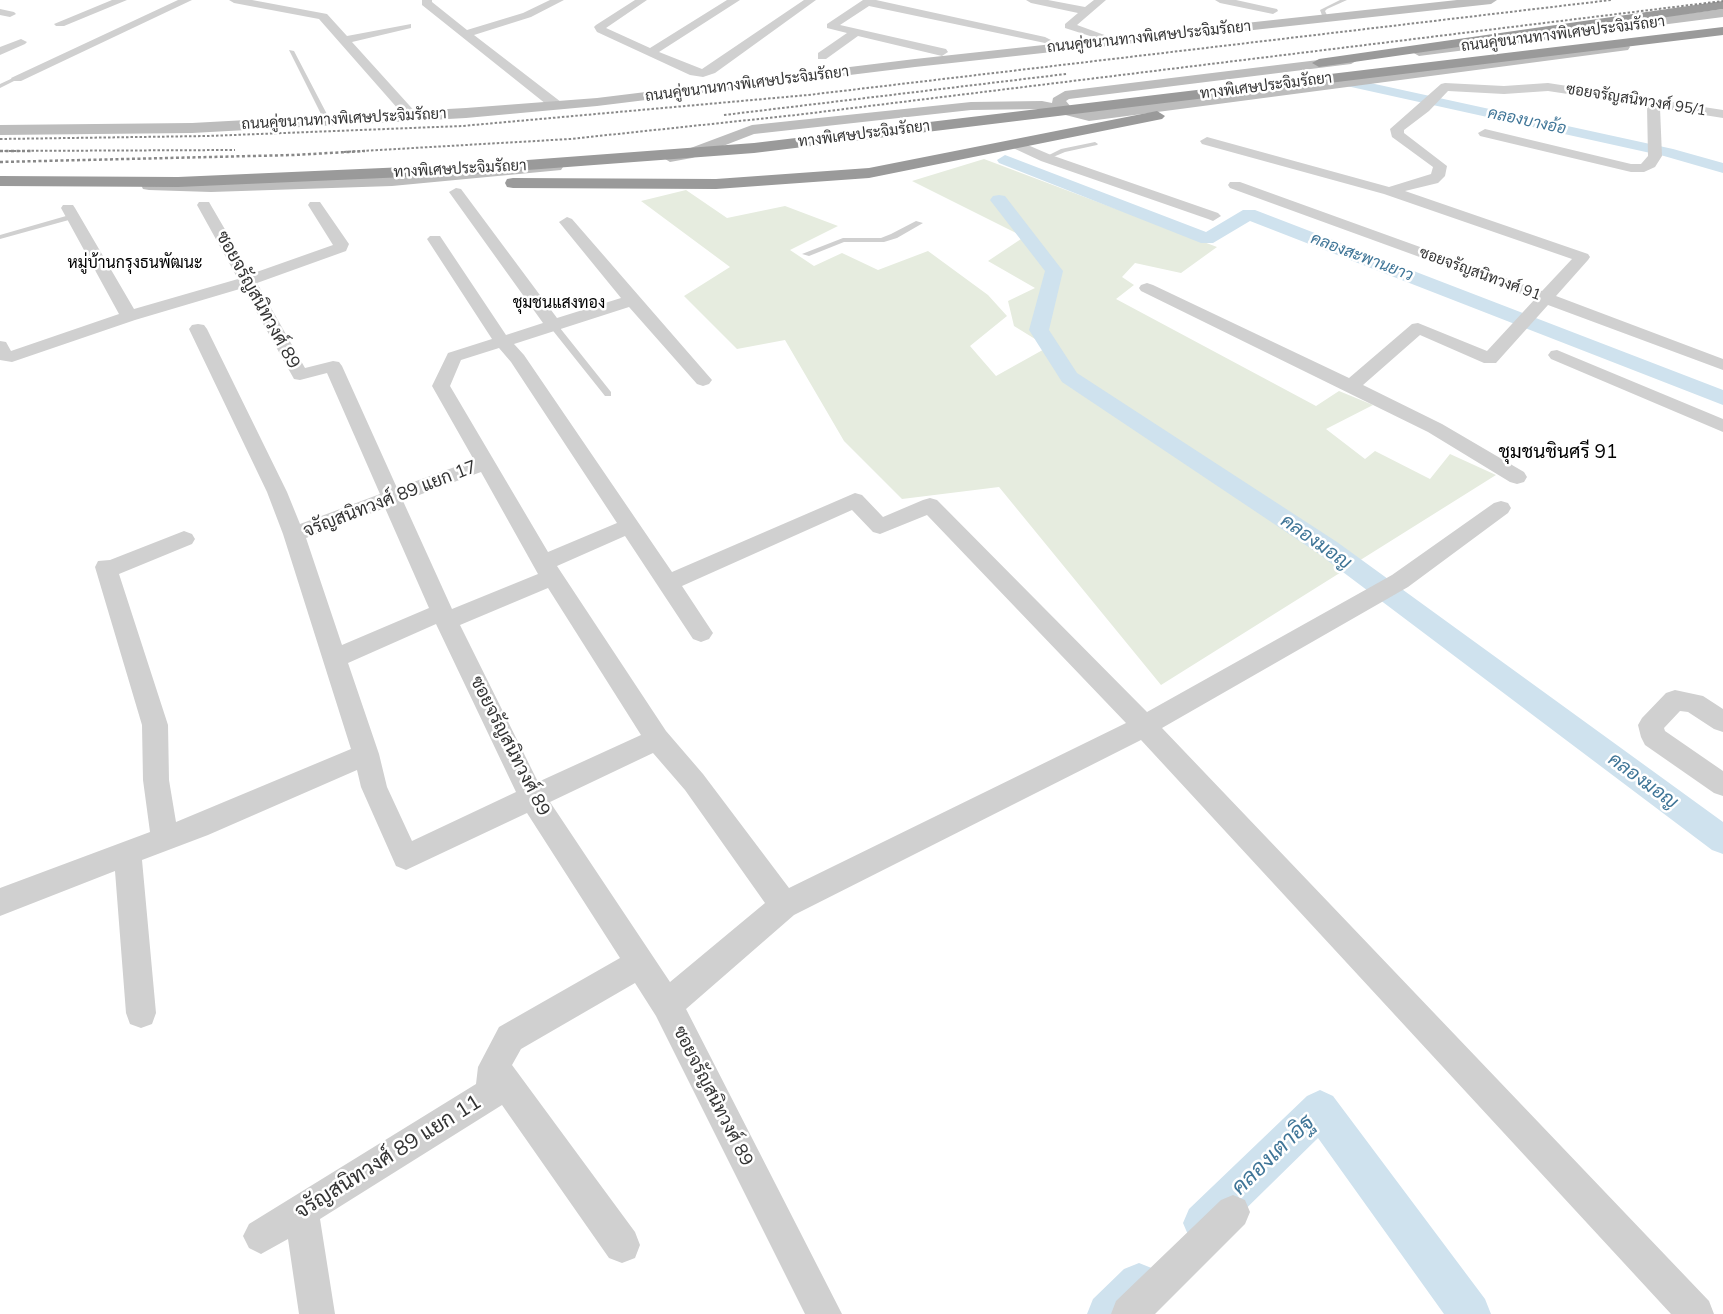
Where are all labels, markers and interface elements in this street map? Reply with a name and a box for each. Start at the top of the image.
street label: ถนนคู่ขนานทางพิเศษประจิมรัถยา [1460,13,1666,55]
street label: ถนนคู่ขนานทางพิเศษประจิมรัถยา [1046,17,1252,57]
street label: ถนนคู่ขนานทางพิเศษประจิมรัถยา [644,63,850,105]
street label: ทางพิเศษประจิมรัถยา [1199,69,1333,103]
street label: ซอยจรัญสนิทวงศ์ 95/1 [1565,80,1707,120]
water label: คลองบางอ้อ [1486,103,1568,139]
street label: ถนนคู่ขนานทางพิเศษประจิมรัถยา [241,105,447,133]
street label: ทางพิเศษประจิมรัถยา [797,117,931,151]
street label: ทางพิเศษประจิมรัถยา [393,157,527,181]
street label: ซอยจรัญสนิทวงศ์ 89 [211,227,305,373]
water label: คลองสะพานยาว [1308,229,1416,285]
street label: ซอยจรัญสนิทวงศ์ 91 [1417,244,1543,304]
district label: หมู่บ้านกรุงธนพัฒนะ [68,253,202,273]
district label: ชุมชนแสงทอง [513,293,605,313]
district label: ชุมชนชินศรี 91 [1499,441,1617,463]
street label: จรัญสนิทวงศ์ 89 แยก 17 [300,456,480,542]
water label: คลองมอญ [1276,509,1356,575]
street label: ซอยจรัญสนิทวงศ์ 89 [465,673,555,819]
water label: คลองมอญ [1604,748,1682,814]
street label: ซอยจรัญสนิทวงศ์ 89 [668,1023,758,1169]
street label: จรัญสนิทวงศ์ 89 แยก 11 [290,1089,486,1225]
water label: คลองเตาอิฐ [1226,1109,1320,1201]

